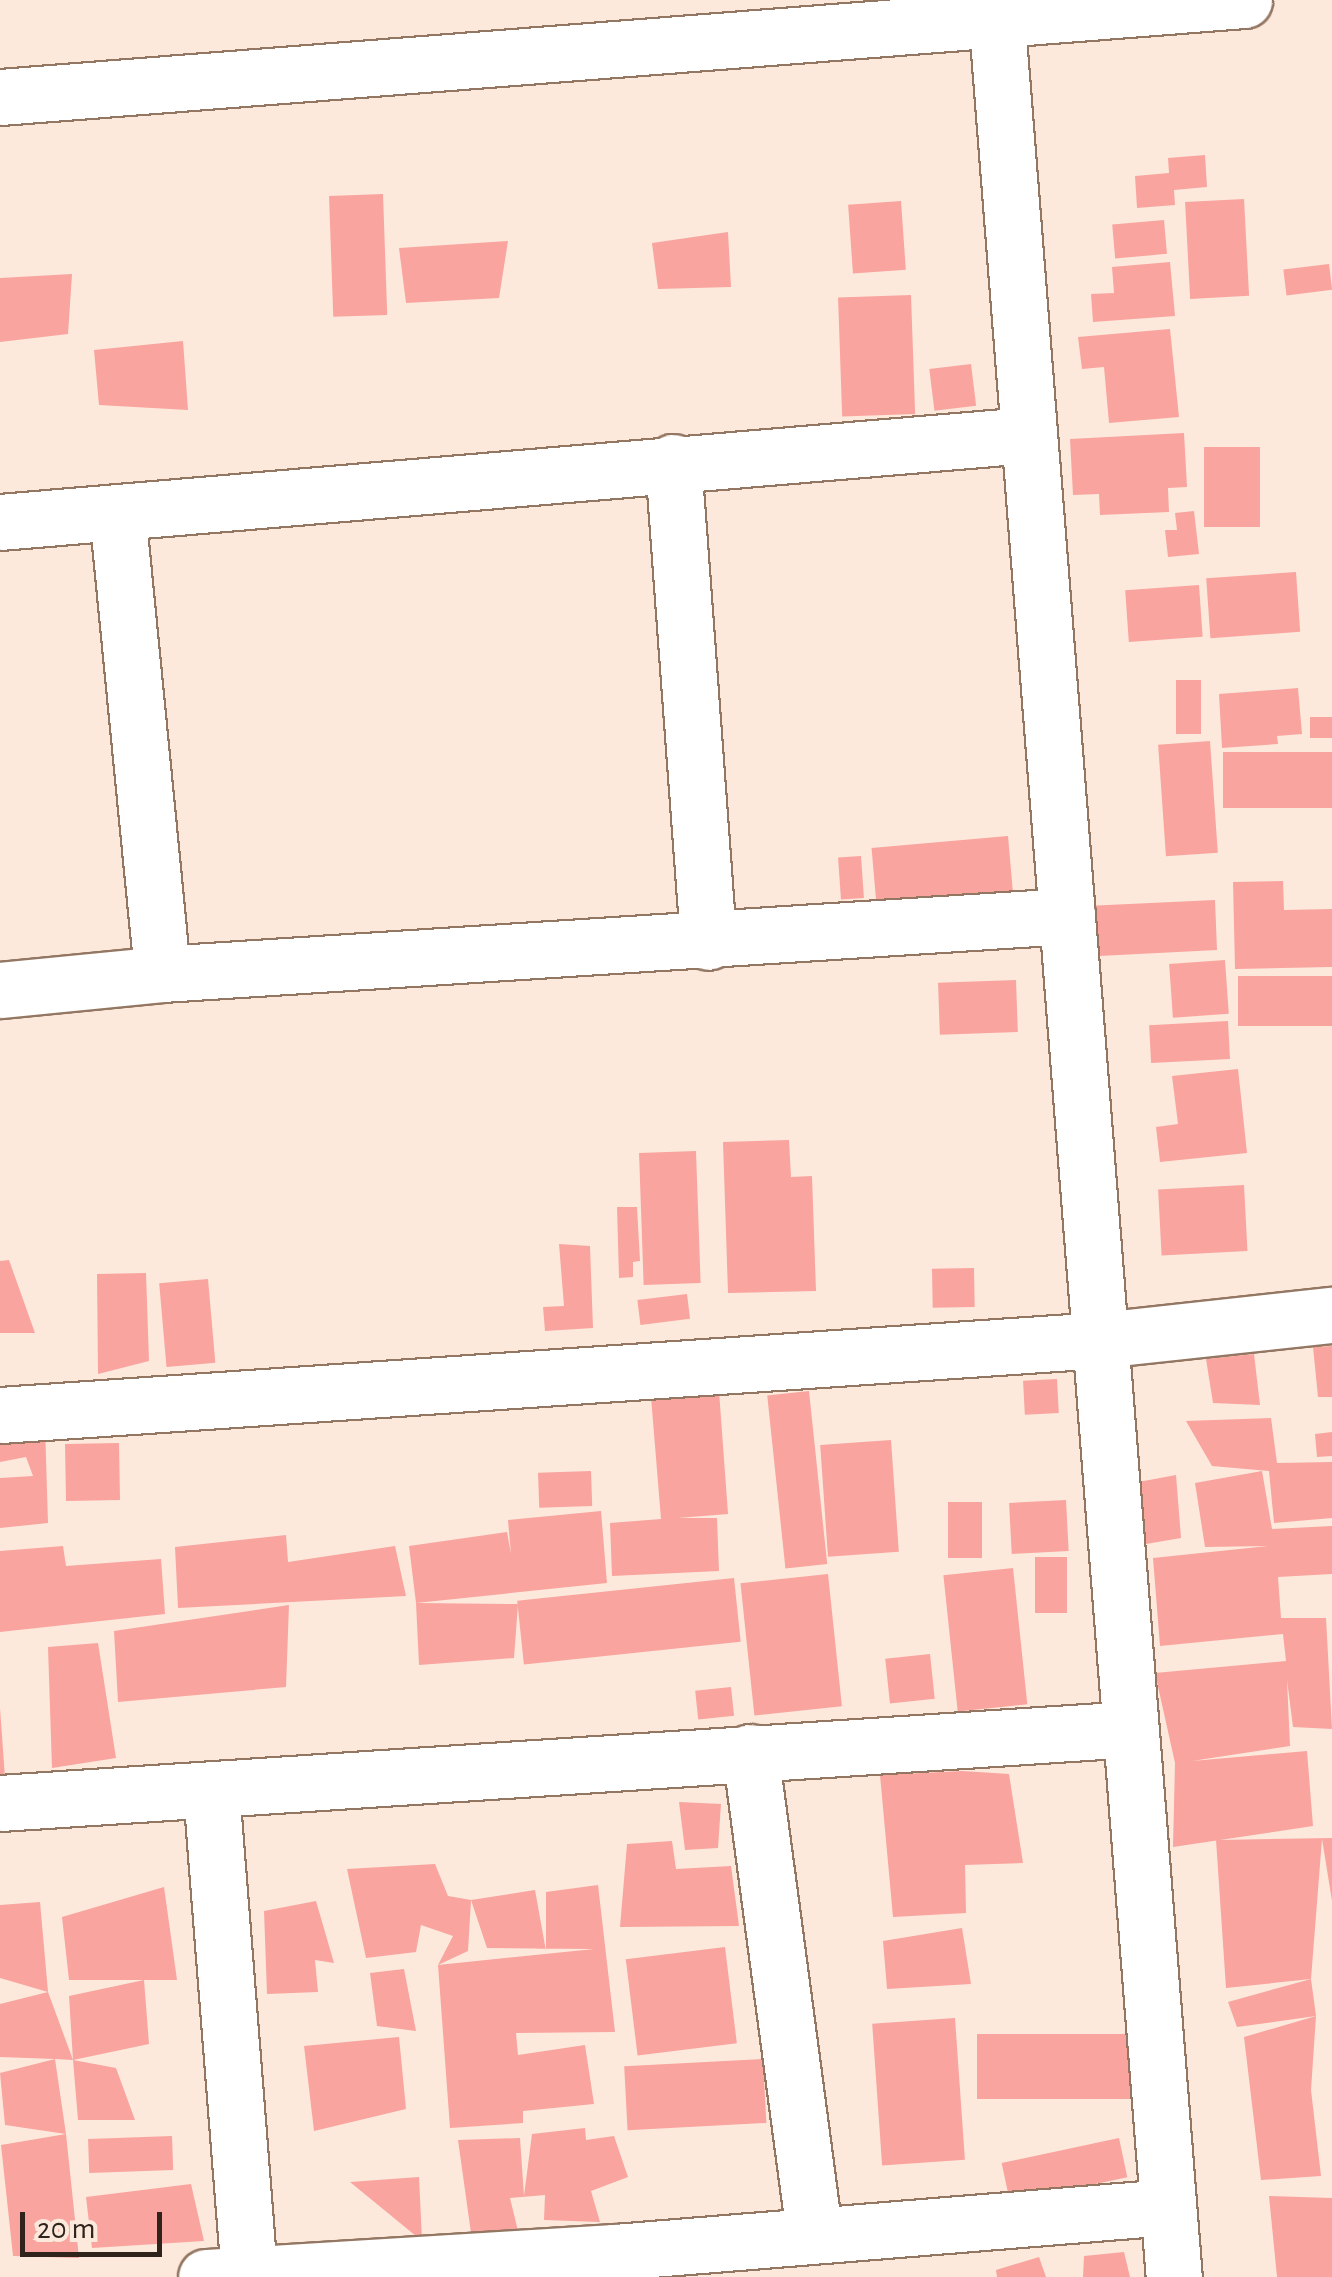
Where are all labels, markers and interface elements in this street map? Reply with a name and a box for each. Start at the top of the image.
scale bar [25,2192,168,2254]
text: 20 m [37,2214,95,2244]

